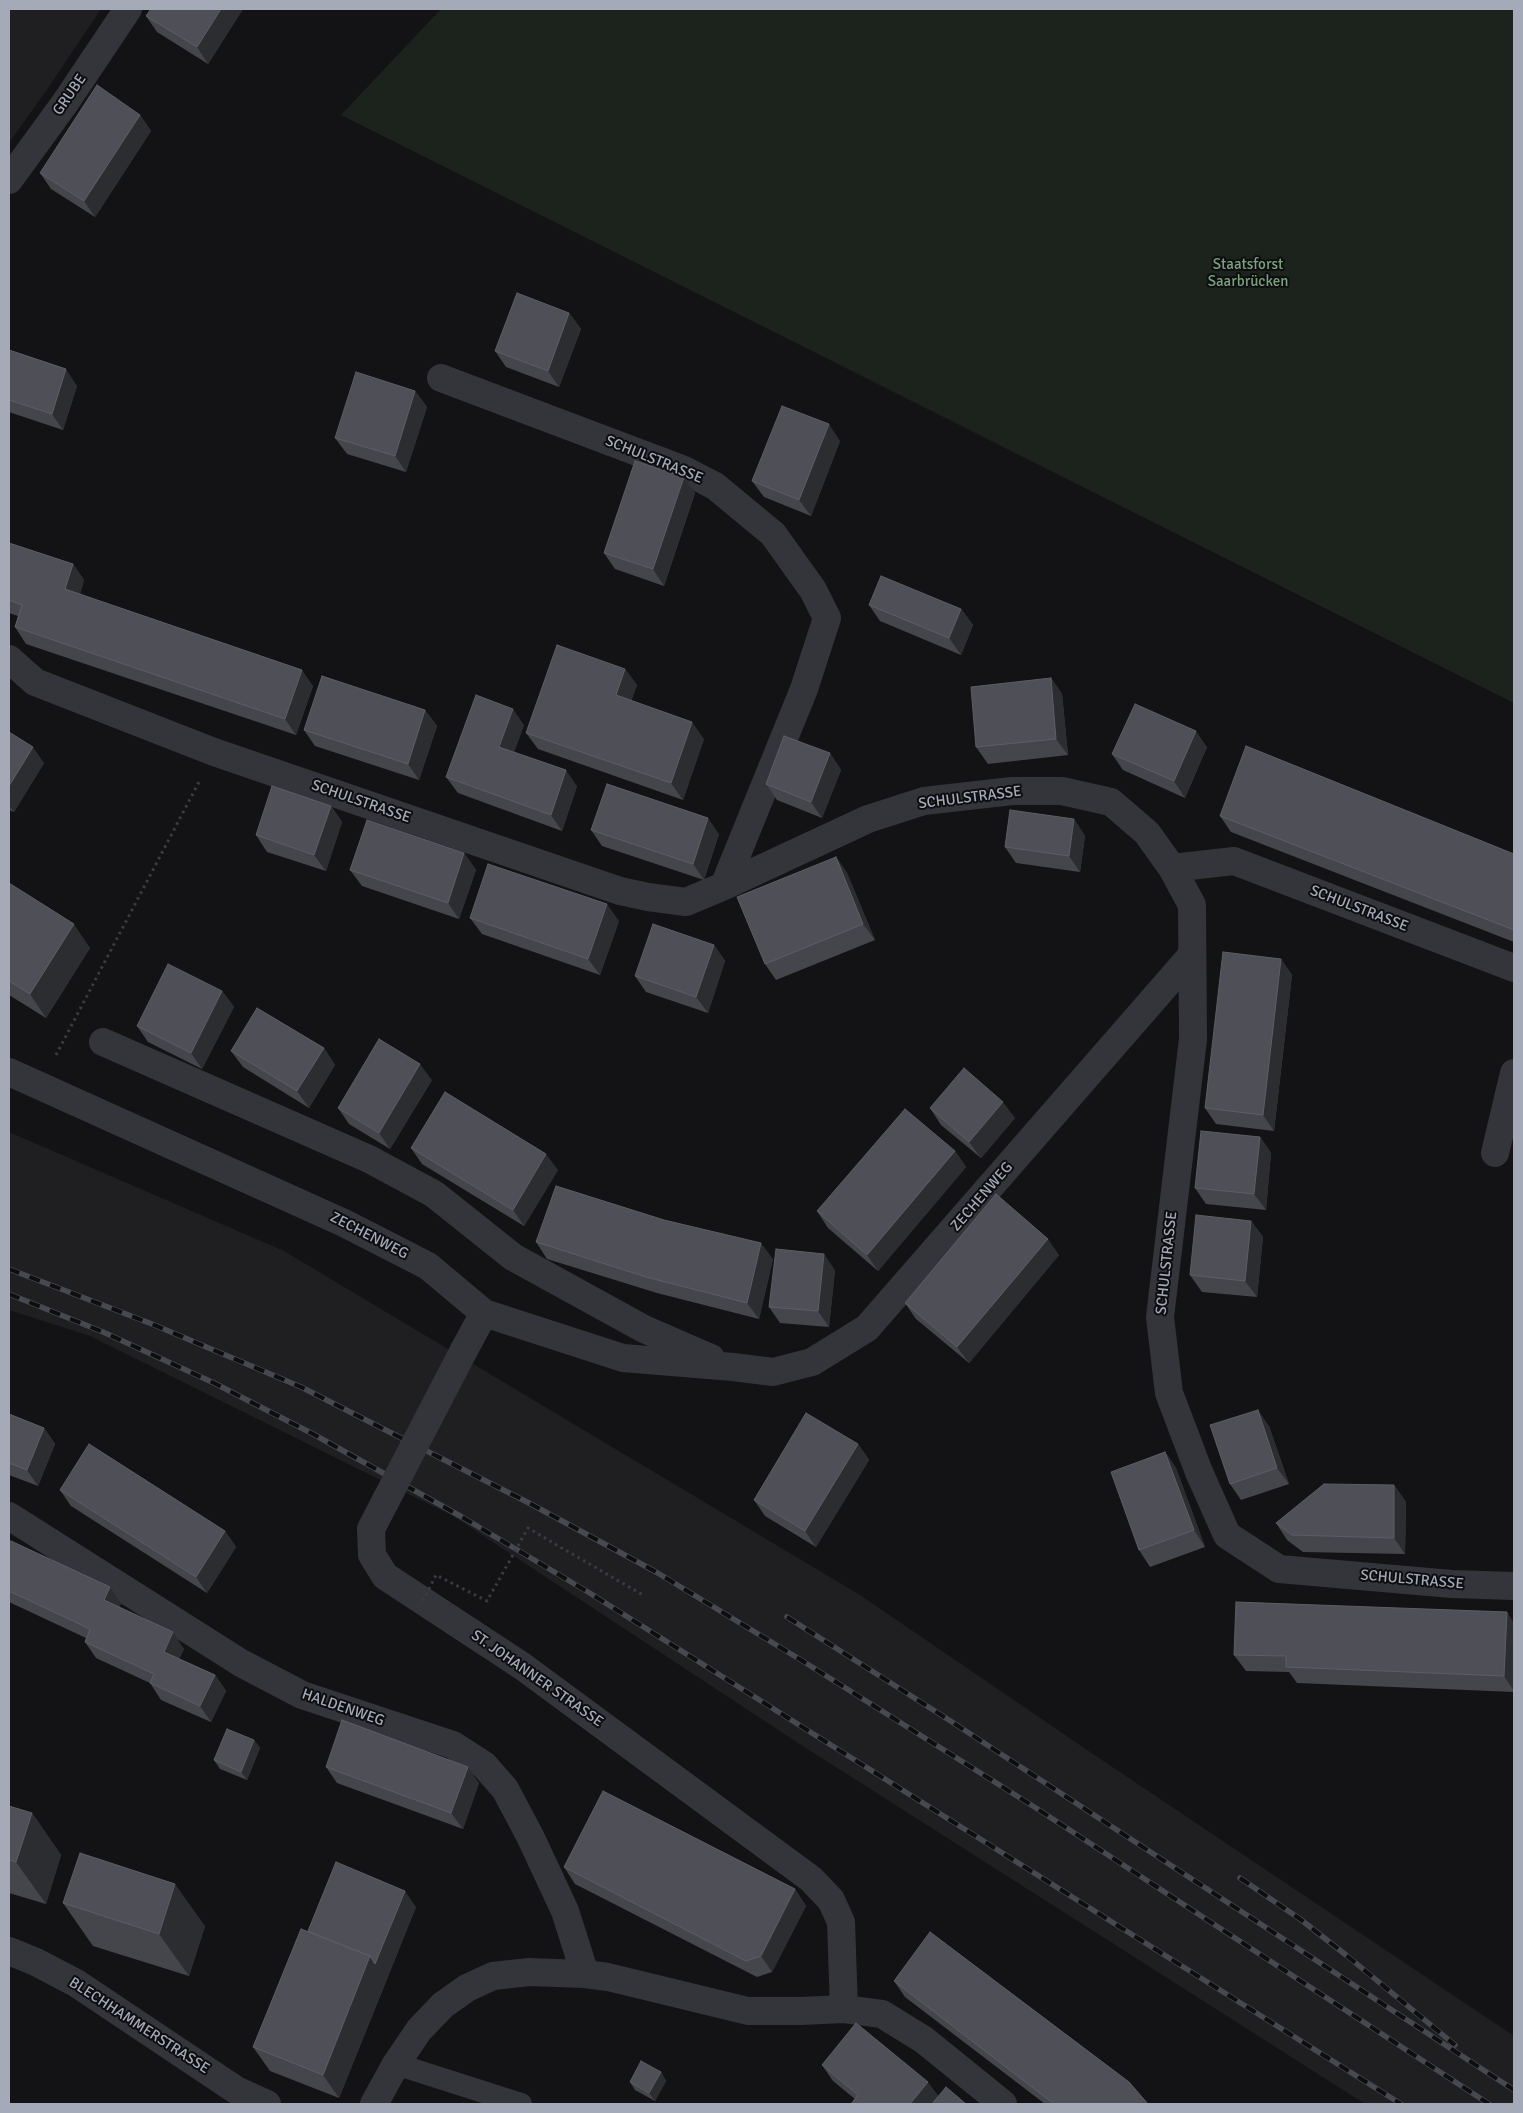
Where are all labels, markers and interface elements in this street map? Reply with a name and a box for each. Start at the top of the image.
street label: GRUBE [49,71,91,119]
park label: Staatsforst Saarbrücken [1208,256,1288,291]
street label: SCHULSTRASSE [603,432,705,488]
street label: SCHULSTRASSE [309,777,413,827]
street label: SCHULSTRASSE [917,783,1023,813]
street label: SCHULSTRASSE [1307,882,1411,936]
street label: ZECHENWEG [947,1159,1017,1235]
street label: ZECHENWEG [327,1209,411,1263]
street label: SCHULSTRASSE [1153,1210,1181,1316]
street label: SCHULSTRASSE [1360,1567,1464,1593]
street label: ST. JOHANNER STRASSE [468,1627,606,1731]
street label: HALDENWEG [299,1685,387,1731]
street label: BLECHHAMMERSTRASSE [65,1974,213,2078]

